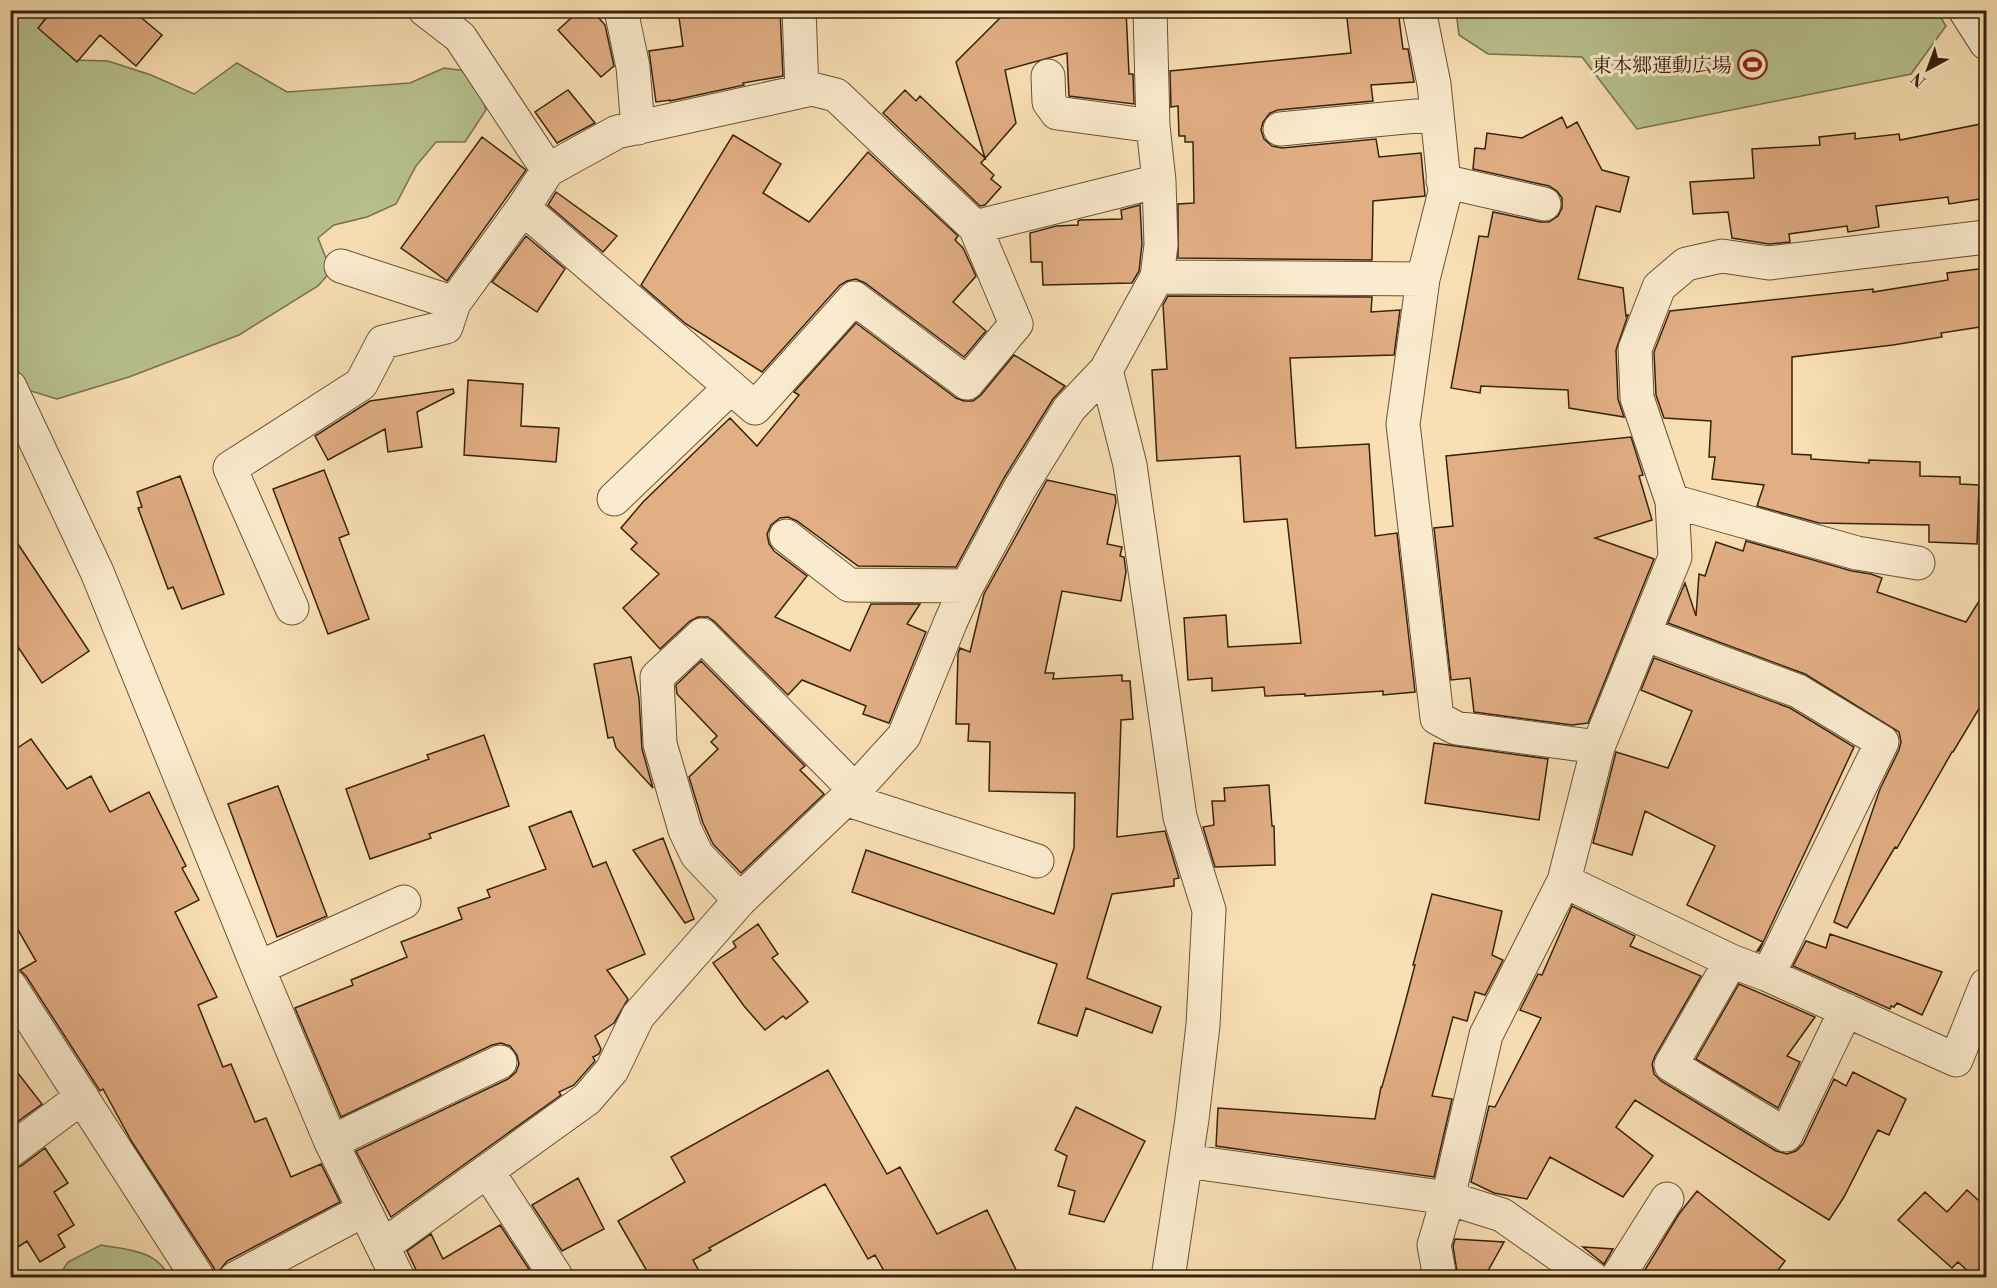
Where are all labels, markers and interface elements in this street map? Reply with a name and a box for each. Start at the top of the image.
north arrow [1898,39,1958,99]
sports icon: 東本郷運動広場 [1737,49,1769,81]
place label: 東本郷運動広場 [1592,54,1732,79]
text: N [1907,68,1930,91]

